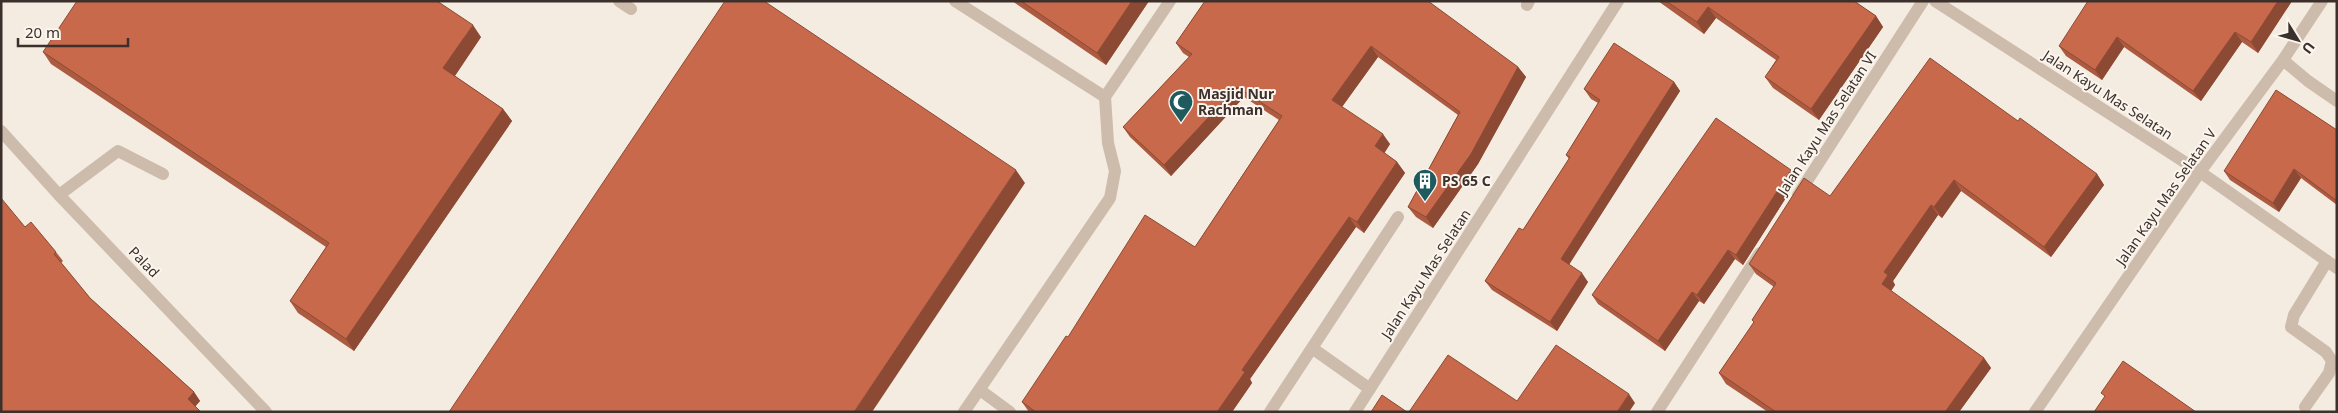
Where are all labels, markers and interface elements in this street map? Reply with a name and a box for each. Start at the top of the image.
scale bar [18,15,128,47]
north arrow [2273,15,2323,65]
text: 20 m [25,22,60,42]
text: U [2298,38,2320,58]
street label: Jalan Kayu Mas Selatan [2038,44,2177,144]
street label: Jalan Kayu Mas Selatan VI [1772,47,1880,200]
place label: Masjid Nur Rachman [1198,84,1275,119]
mosque icon: Masjid Nur Rachman [1168,89,1194,123]
street label: Jalan Kayu Mas Selatan V [2110,124,2220,271]
building icon: PS 65 C [1412,168,1438,202]
place label: PS 65 C [1442,171,1491,190]
street label: Jalan Kayu Mas Selatan [1375,205,1475,344]
street label: Palad [125,242,164,281]

